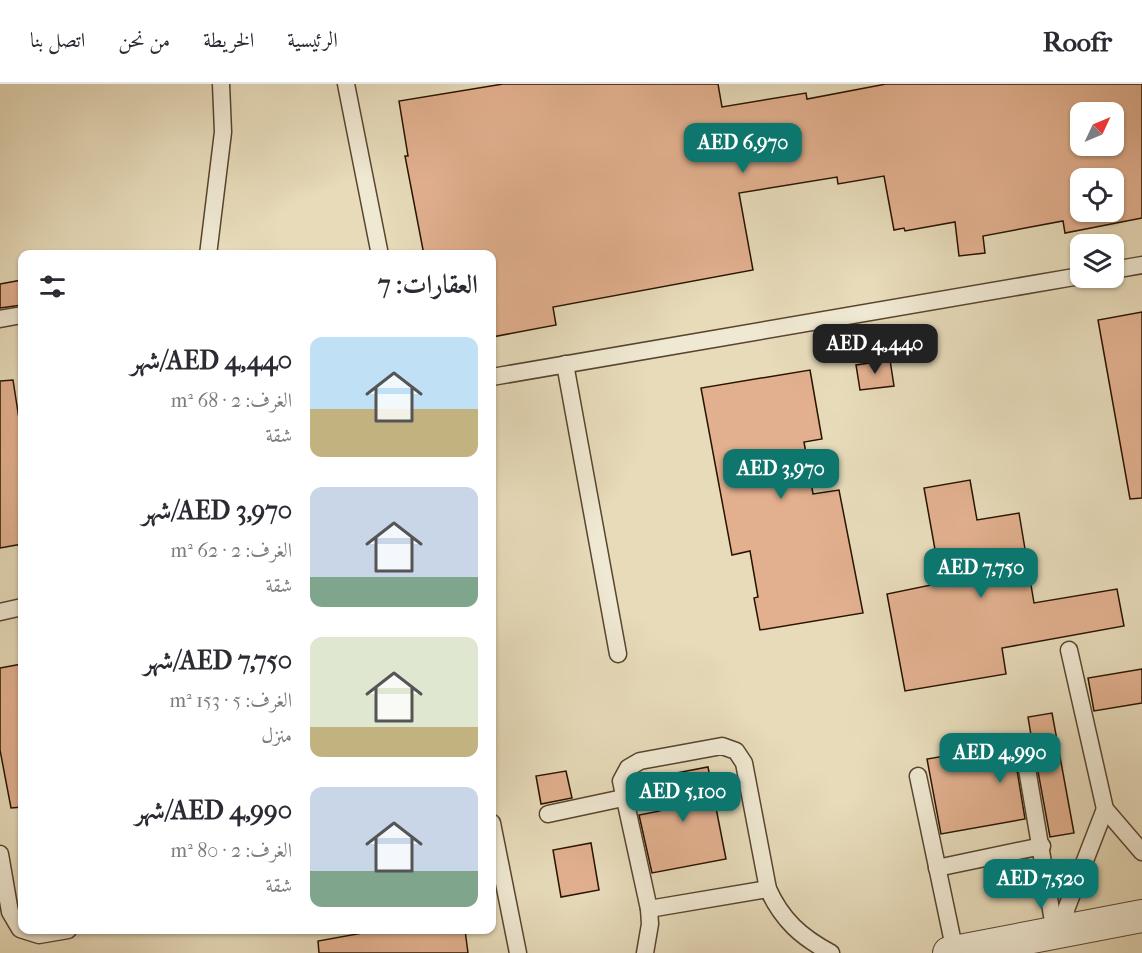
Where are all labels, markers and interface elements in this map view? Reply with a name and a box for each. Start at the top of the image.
text: Roofr [1043,25,1112,58]
text: اتصل بنا [30,28,85,52]
text: من نحن [118,28,170,52]
text: الخريطة [203,28,254,52]
text: الرئيسية [287,28,338,52]
north arrow [1070,102,1124,156]
map controls [1070,102,1124,288]
pin: AED 6,970 [674,123,812,174]
text: AED 6,970 [698,131,788,154]
button: locate [1070,168,1124,222]
button: layers [1070,234,1124,288]
text: العقارات: 7 [378,269,478,300]
icon: filters [36,270,69,303]
pin: AED 4,440 [806,324,944,375]
text: AED 4,440 [827,332,923,355]
text: AED 4,440/شهر [130,345,292,376]
icon: home [358,361,430,433]
text: الغرف: 2 · 68 m² [171,389,292,412]
text: شقة [266,424,292,447]
pin: AED 3,970 [712,449,850,500]
text: AED 3,970 [737,457,825,480]
text: AED 3,970/شهر [142,495,292,526]
icon: home [358,511,430,583]
text: الغرف: 2 · 62 m² [171,539,292,562]
pin: AED 7,750 [912,548,1050,599]
text: AED 7,750 [938,556,1024,579]
text: شقة [266,574,292,597]
text: AED 7,750/شهر [144,645,292,676]
icon: home [358,661,430,733]
text: الغرف: 5 · 153 m² [169,689,292,712]
text: منزل [261,724,292,747]
pin: AED 4,990 [931,733,1069,784]
text: AED 4,990 [954,741,1046,764]
pin: AED 5,100 [614,772,752,823]
text: AED 5,100 [640,780,726,803]
text: AED 4,990/شهر [135,795,292,826]
icon: home [358,811,430,883]
text: الغرف: 2 · 80 m² [171,839,292,862]
pin: AED 7,520 [972,859,1110,910]
text: AED 7,520 [997,867,1085,890]
text: شقة [266,874,292,897]

